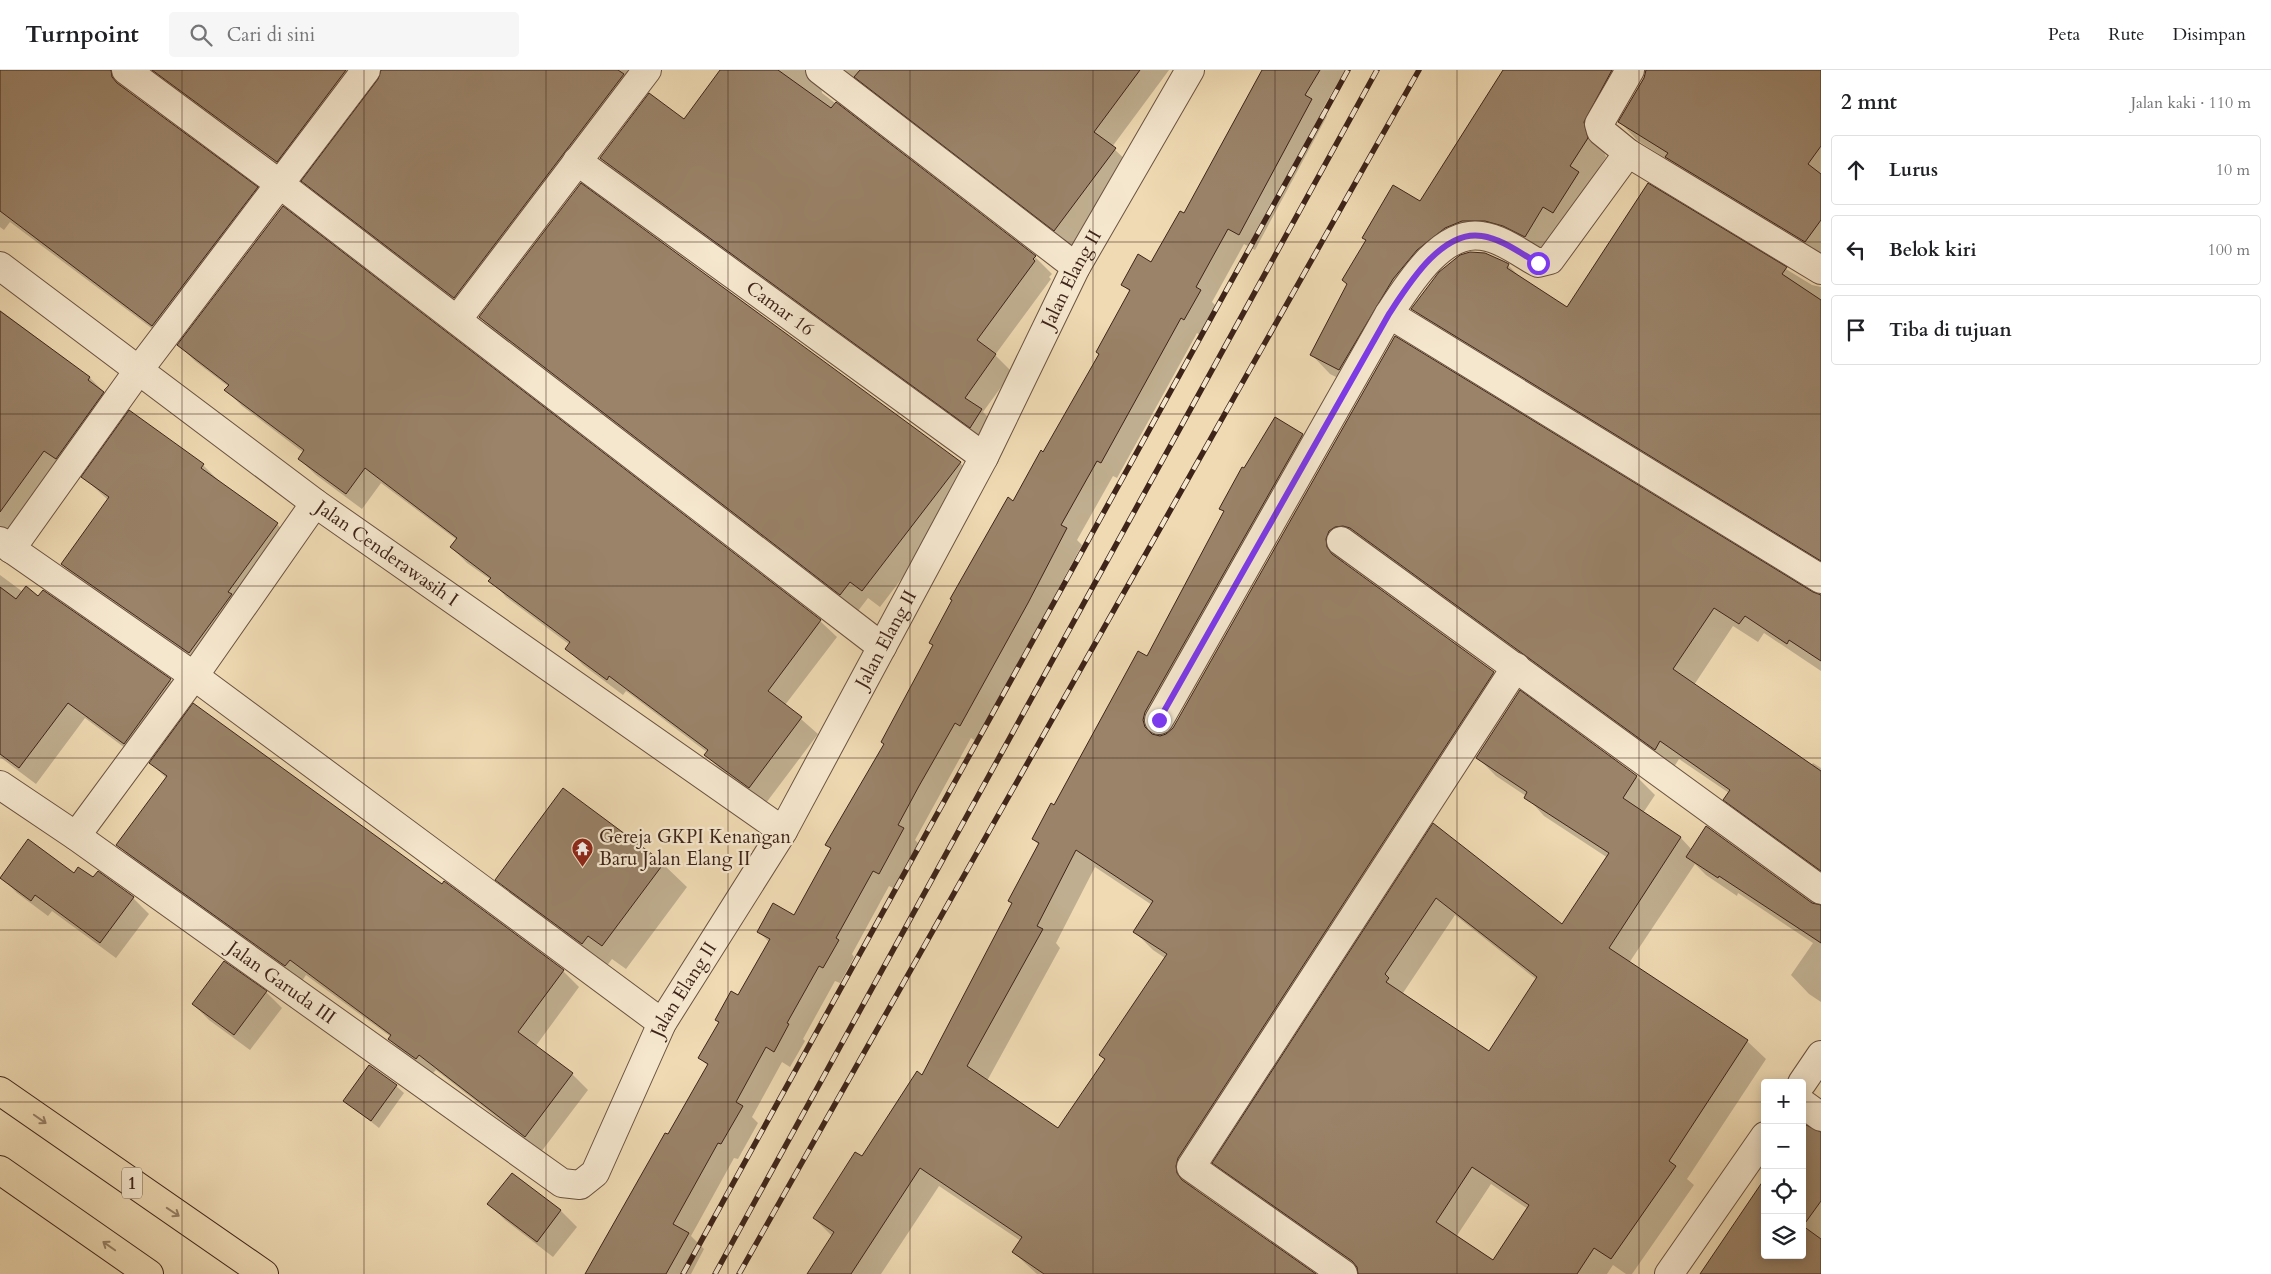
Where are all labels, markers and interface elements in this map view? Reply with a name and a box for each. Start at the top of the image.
search box [169,12,519,57]
text: Turnpoint [25,18,139,51]
icon: search [187,21,215,49]
text: Cari di sini [227,22,315,48]
text: Peta [2048,22,2080,47]
text: Rute [2108,22,2144,47]
text: Disimpan [2172,22,2246,47]
text: 2 mnt [1841,88,1897,117]
text: Jalan kaki · 110 m [2131,92,2251,114]
icon: ahead [1842,156,1870,184]
text: Lurus [1889,157,1938,183]
text: 10 m [2216,159,2250,181]
street label: Jalan Elang II [1034,225,1108,336]
icon: left [1842,236,1870,264]
text: Belok kiri [1889,237,1976,263]
text: 100 m [2208,239,2250,261]
route start [1527,252,1550,275]
street label: Camar 16 [741,275,819,342]
icon: arrive [1842,316,1870,344]
text: Tiba di tujuan [1889,317,2012,343]
street label: Jalan Cenderawasih I [308,493,463,612]
street label: Jalan Elang II [848,585,923,696]
route end [1148,709,1171,732]
place label: Gereja GKPI Kenangan Baru Jalan Elang II [599,824,791,872]
temple icon: Gereja GKPI Kenangan Baru Jalan Elang II [571,836,595,867]
street label: Jalan Garuda III [220,933,341,1030]
street label: Jalan Elang II [643,937,723,1044]
map controls [1761,1079,1806,1259]
button: + [1761,1079,1806,1124]
one-way arrow [33,1114,47,1124]
button: − [1761,1124,1806,1169]
road number: 1 [122,1168,142,1198]
button: locate [1761,1169,1806,1214]
one-way arrow [166,1207,180,1217]
button: layers [1761,1214,1806,1259]
one-way arrow [102,1241,116,1251]

